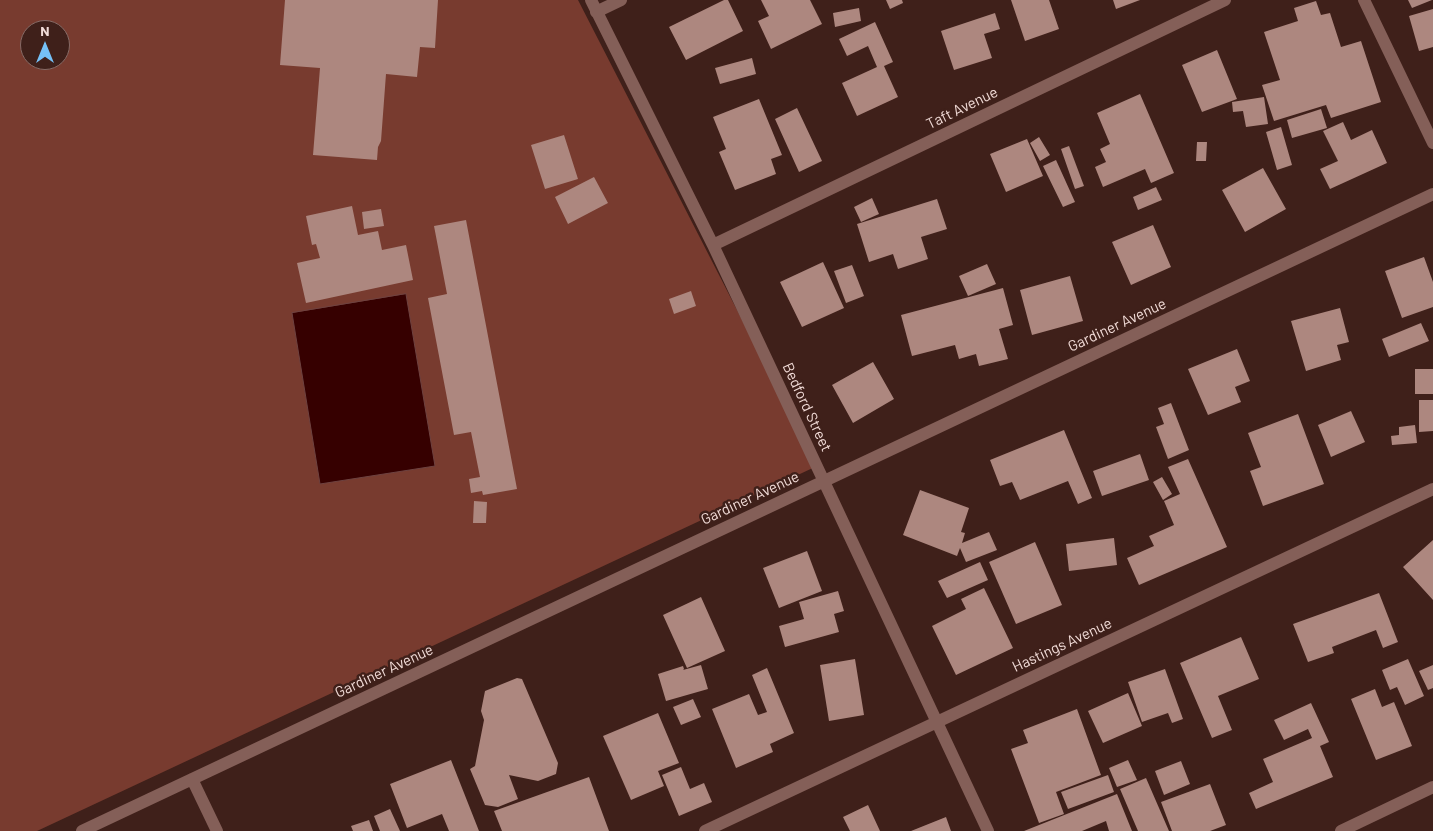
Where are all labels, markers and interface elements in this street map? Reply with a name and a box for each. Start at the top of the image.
north arrow [20,20,70,70]
text: N [40,22,50,39]
street label: Taft Avenue [923,83,1001,133]
street label: Gardiner Avenue [1065,294,1169,356]
street label: Bedford Street [779,360,835,454]
street label: Gardiner Avenue [698,467,802,529]
street label: Hastings Avenue [1009,614,1115,676]
street label: Gardiner Avenue [332,640,436,702]

